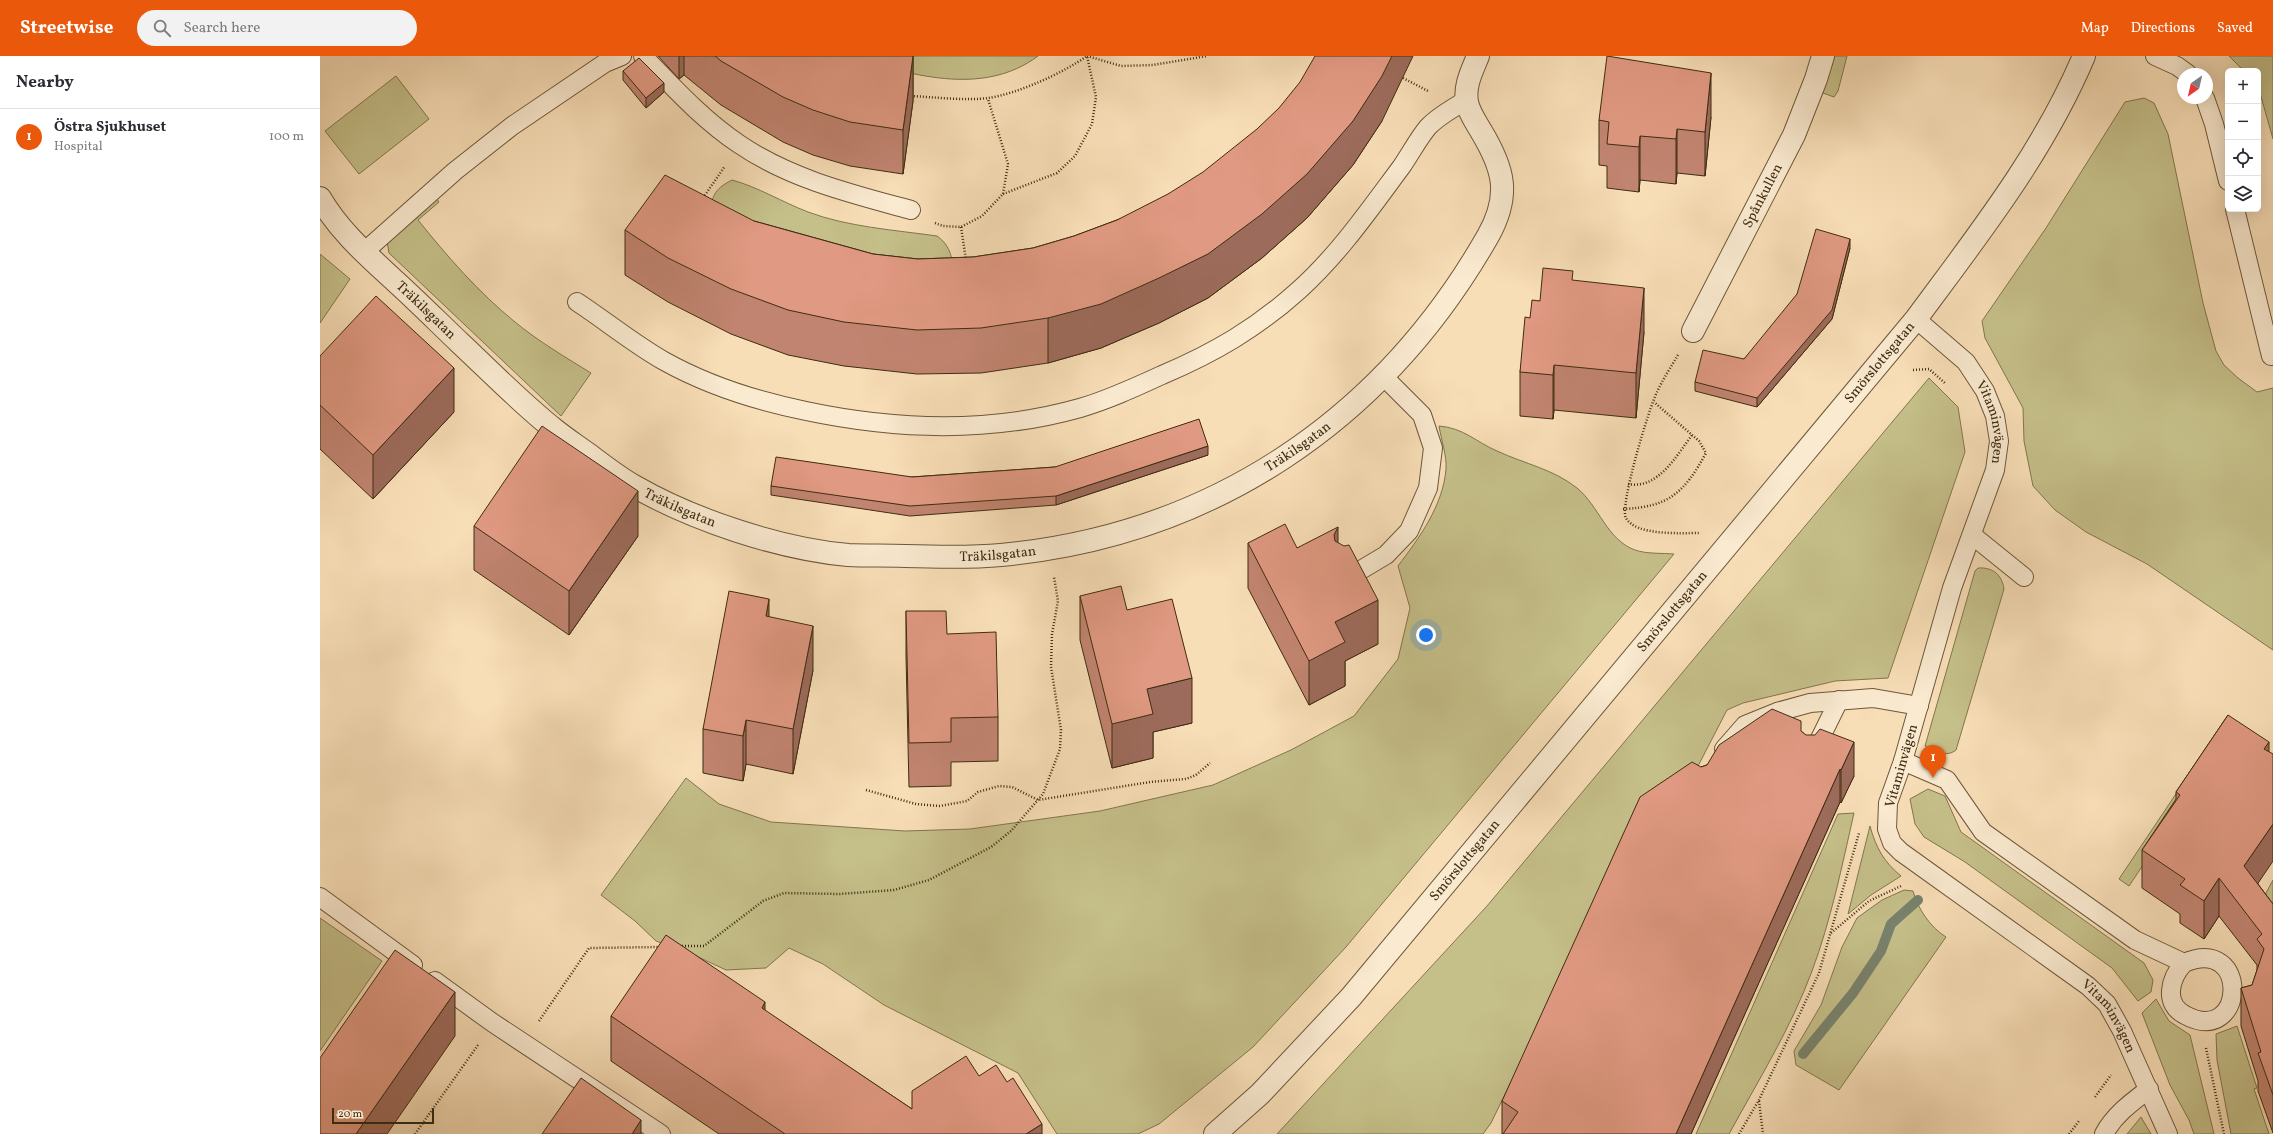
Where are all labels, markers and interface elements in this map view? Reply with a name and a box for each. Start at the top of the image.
search box [137,10,417,46]
text: Streetwise [20,15,113,41]
icon: search [151,17,173,39]
text: Search here [183,18,260,39]
text: Map [2081,19,2109,38]
text: Directions [2131,19,2195,38]
text: Saved [2217,19,2253,38]
north arrow [2177,68,2213,104]
map controls [2225,68,2261,212]
button: + [2225,68,2261,104]
text: Nearby [16,71,74,94]
button: − [2225,104,2261,140]
text: Östra Sjukhuset [54,117,166,138]
text: 1 [26,128,32,146]
text: 100 m [269,128,304,146]
text: Hospital [54,138,103,156]
button: locate [2225,140,2261,176]
street label: Spånkullen [1738,160,1787,231]
button: layers [2225,176,2261,212]
street label: Träkilsgatan [392,277,460,344]
street label: Smörslottsgatan [1840,318,1919,407]
street label: Vitaminvägen [1971,377,2009,465]
street label: Träkilsgatan [1261,417,1335,477]
street label: Träkilsgatan [641,484,719,532]
street label: Träkilsgatan [959,541,1037,566]
street label: Smörslottsgatan [1633,567,1712,656]
your location [1416,625,1436,645]
street label: Vitaminvägen [1881,722,1923,810]
pin: 1 [1920,745,1946,778]
street label: Smörslottsgatan [1425,816,1504,905]
street label: Vitaminvägen [2078,975,2140,1056]
scale bar [332,1106,434,1125]
text: 20 m [338,1107,362,1122]

